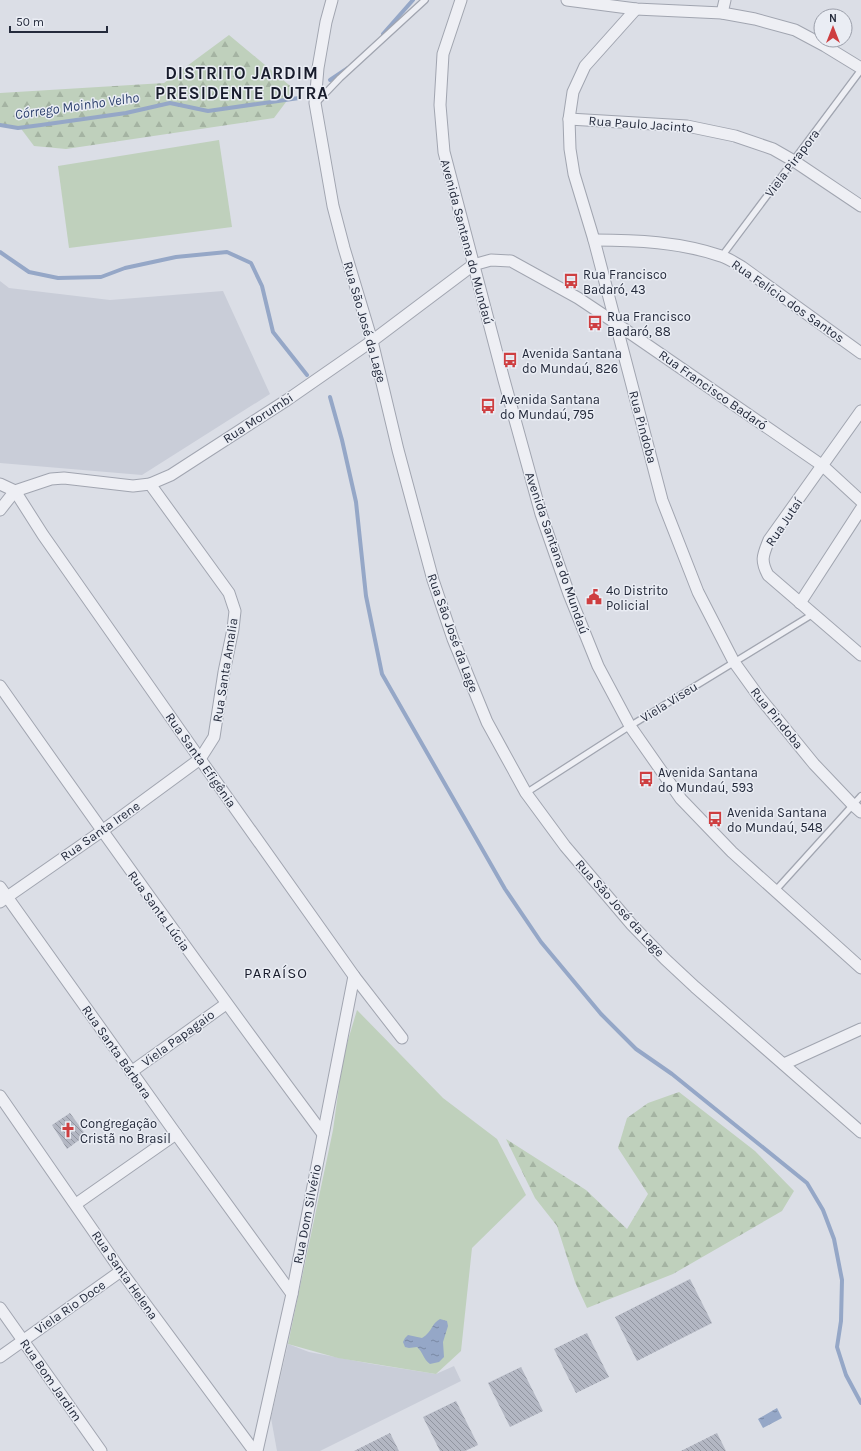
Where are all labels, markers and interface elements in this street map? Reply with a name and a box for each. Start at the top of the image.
scale bar [10,8,107,34]
north arrow [813,8,853,48]
text: N [829,12,837,25]
text: 50 m [16,15,44,29]
district label: DISTRITO JARDIM PRESIDENTE DUTRA [155,63,329,103]
water label: Córrego Moinho Velho [14,89,140,123]
street label: Rua Paulo Jacinto [588,113,694,135]
street label: Viela Pirapora [762,126,822,200]
street label: Avenida Santana do Mundaú [438,158,496,326]
street label: Rua Felício dos Santos [729,256,847,346]
street label: Rua São José da Lage [341,260,390,385]
place label: Rua Francisco Badaró, 43 [583,267,667,297]
bus stop icon: Rua Francisco Badaró, 43 [562,272,580,290]
place label: Rua Francisco Badaró, 88 [607,309,691,339]
bus stop icon: Rua Francisco Badaró, 88 [586,314,604,332]
place label: Avenida Santana do Mundaú, 826 [522,346,622,376]
street label: Rua Francisco Badaró [656,347,770,433]
bus stop icon: Avenida Santana do Mundaú, 826 [501,351,519,369]
street label: Rua Pindoba [626,389,660,465]
street label: Rua Morumbi [220,390,296,446]
place label: Avenida Santana do Mundaú, 795 [500,392,600,422]
bus stop icon: Avenida Santana do Mundaú, 795 [479,397,497,415]
street label: Avenida Santana do Mundaú [522,470,592,636]
street label: Rua Jutaí [762,495,806,549]
street label: Rua São José da Lage [425,571,482,695]
place label: 4º Distrito Policial [606,583,668,613]
public building icon: 4º Distrito Policial [585,588,603,606]
street label: Rua Santa Amalia [209,617,241,723]
street label: Viela Viseu [638,679,700,725]
street label: Rua Pindoba [748,684,806,752]
street label: Rua Santa Efigênia [163,710,239,810]
place label: Avenida Santana do Mundaú, 593 [658,765,758,795]
bus stop icon: Avenida Santana do Mundaú, 593 [637,770,655,788]
street label: Rua Santa Irene [57,798,143,864]
place label: Avenida Santana do Mundaú, 548 [727,805,827,835]
bus stop icon: Avenida Santana do Mundaú, 548 [706,810,724,828]
street label: Rua São José da Lage [572,856,668,960]
street label: Rua Santa Lúcia [125,868,193,954]
district label: PARAÍSO [244,964,308,982]
street label: Rua Santa Bárbara [79,1002,155,1102]
street label: Viela Papagaio [139,1007,217,1069]
place label: Congregação Cristã no Brasil [80,1116,171,1146]
church icon: Congregação Cristã no Brasil [59,1121,77,1139]
street label: Rua Dom Silvério [290,1163,324,1265]
street label: Rua Santa Helena [89,1228,161,1322]
street label: Viela Rio Doce [32,1277,108,1337]
street label: Rua Bom Jardim [17,1336,85,1424]

